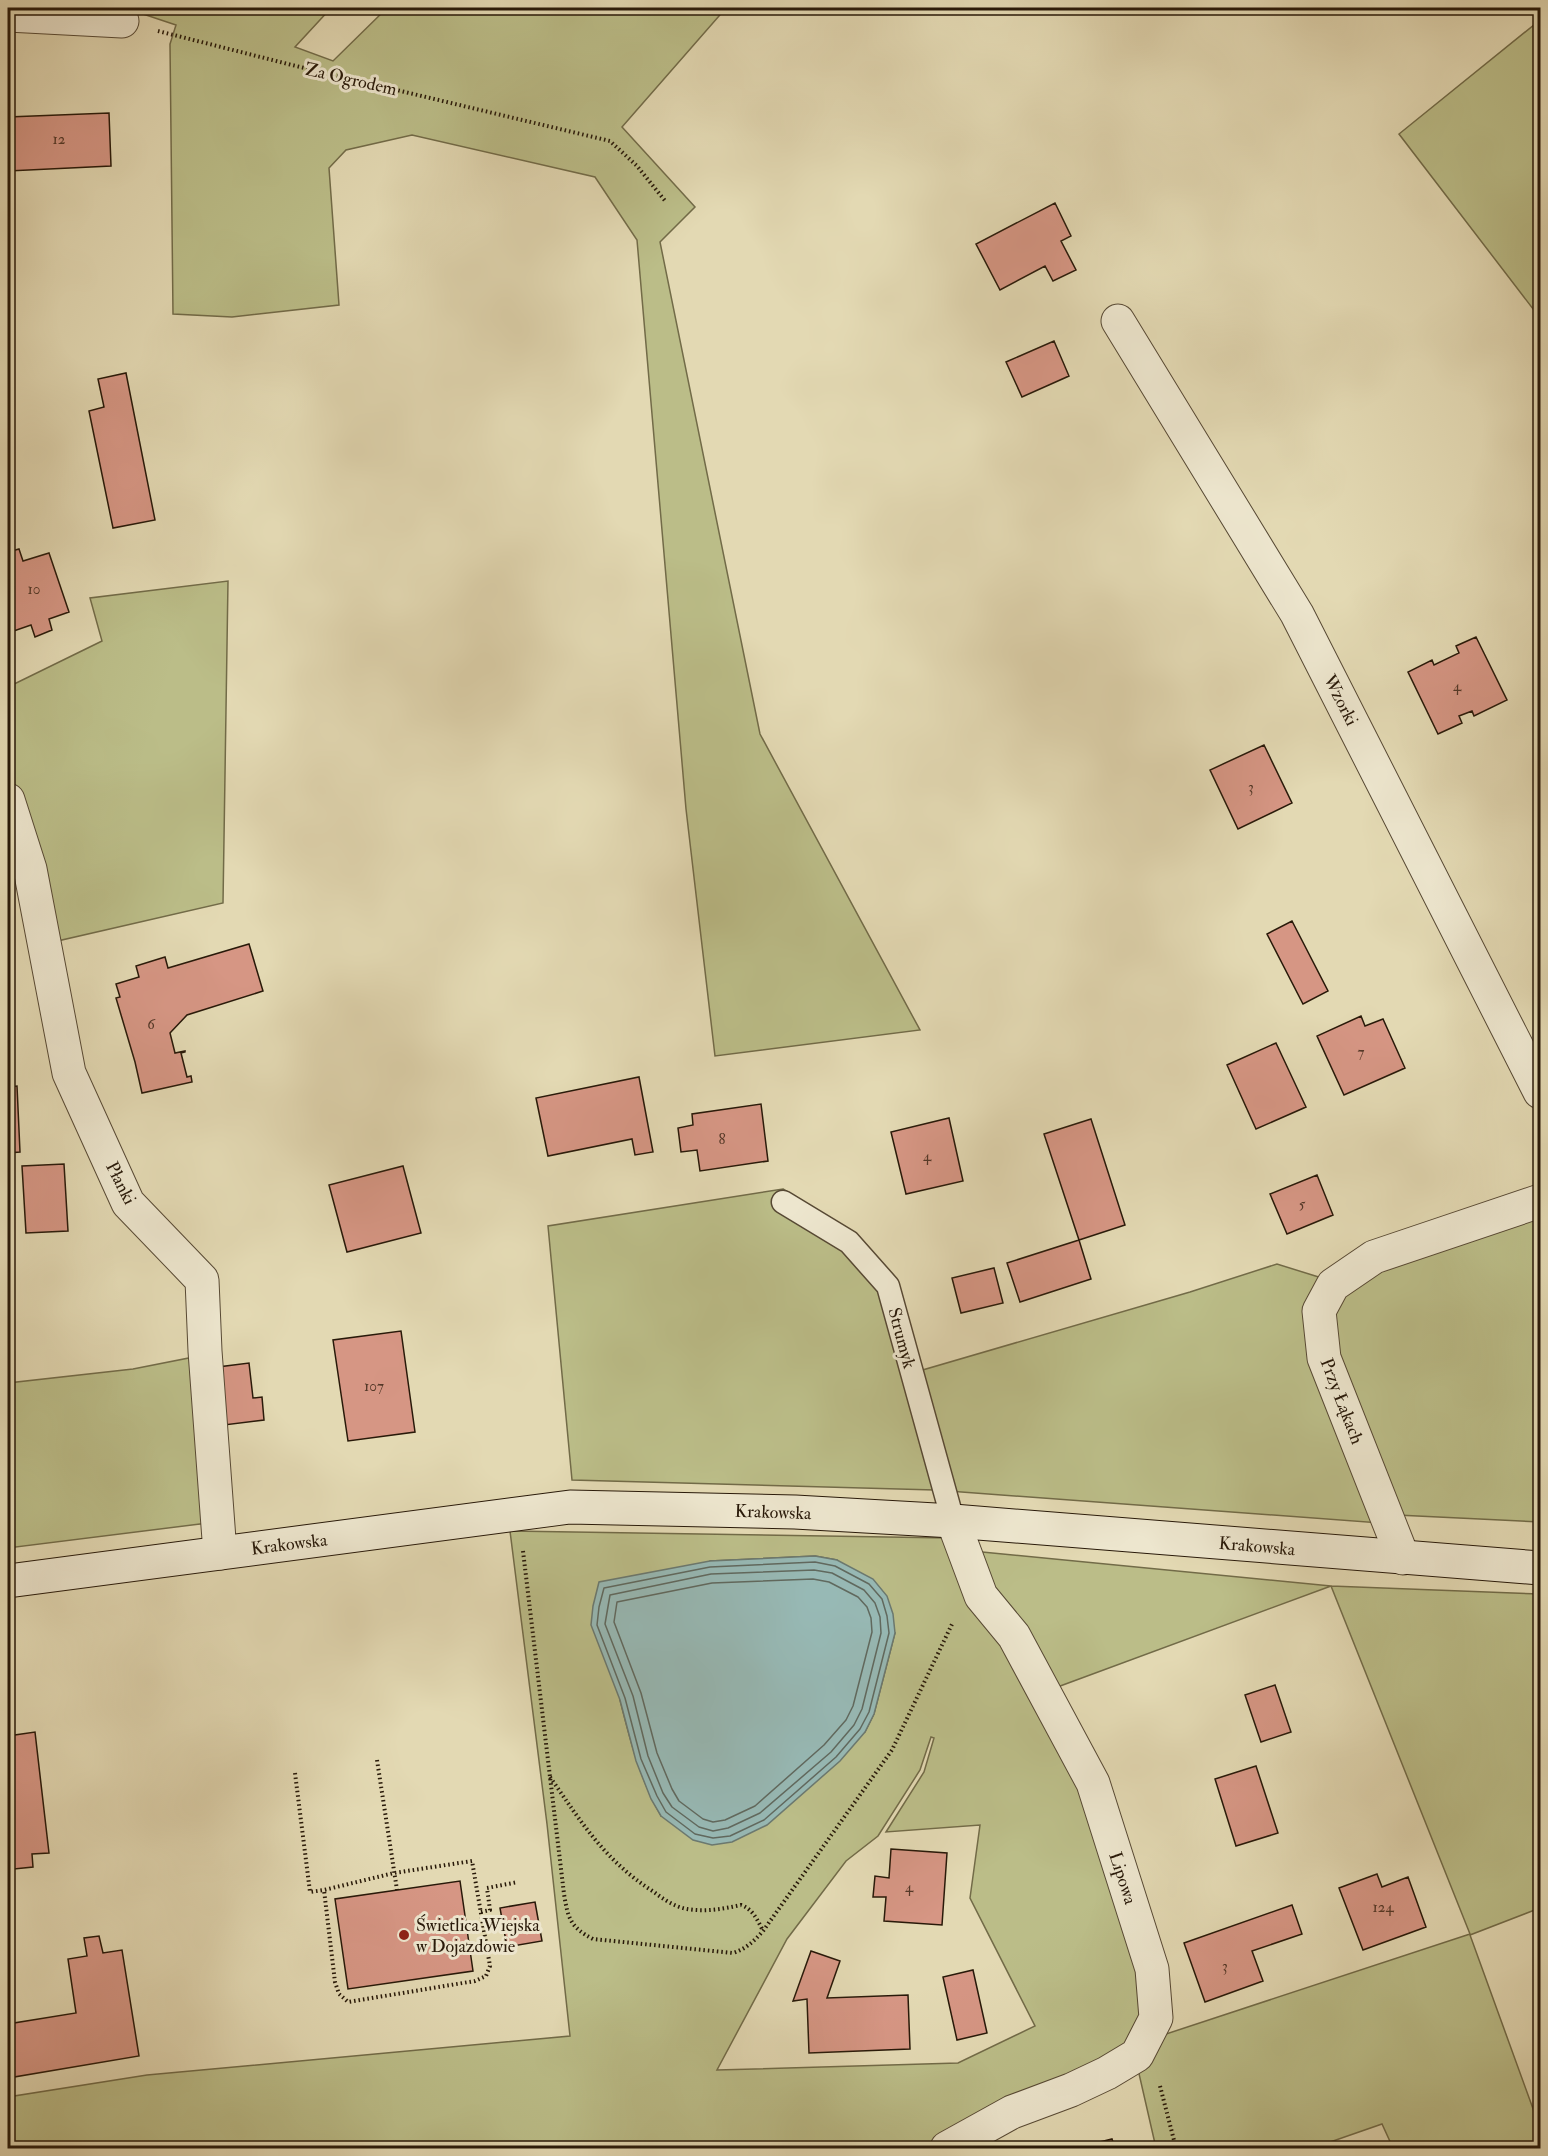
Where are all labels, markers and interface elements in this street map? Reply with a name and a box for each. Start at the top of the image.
street label: Za Ogrodem [303,58,399,101]
house number: 12 [53,130,66,149]
house number: 10 [28,580,40,599]
street label: Wzorki [1317,670,1363,730]
house number: 4 [1453,677,1462,696]
house number: 3 [1248,778,1254,797]
house number: 6 [147,1015,156,1034]
house number: 7 [1358,1043,1365,1062]
house number: 8 [718,1130,726,1149]
house number: 4 [923,1147,932,1166]
street label: Płanki [100,1158,141,1209]
house number: 5 [1299,1195,1306,1214]
street label: Strumyk [882,1305,921,1371]
street label: Przy Łąkach [1315,1355,1369,1448]
house number: 107 [364,1377,384,1396]
street label: Krakowska [734,1500,812,1525]
street label: Krakowska [250,1528,329,1561]
street label: Krakowska [1218,1532,1297,1561]
street label: Lipowa [1103,1849,1142,1908]
house number: 4 [905,1878,914,1897]
house number: 124 [1372,1898,1394,1917]
place label: Świetlica Wiejska w Dojazdowie [416,1914,540,1958]
marker: Świetlica Wiejska w Dojazdowie [397,1928,411,1942]
house number: 3 [1222,1957,1228,1976]

